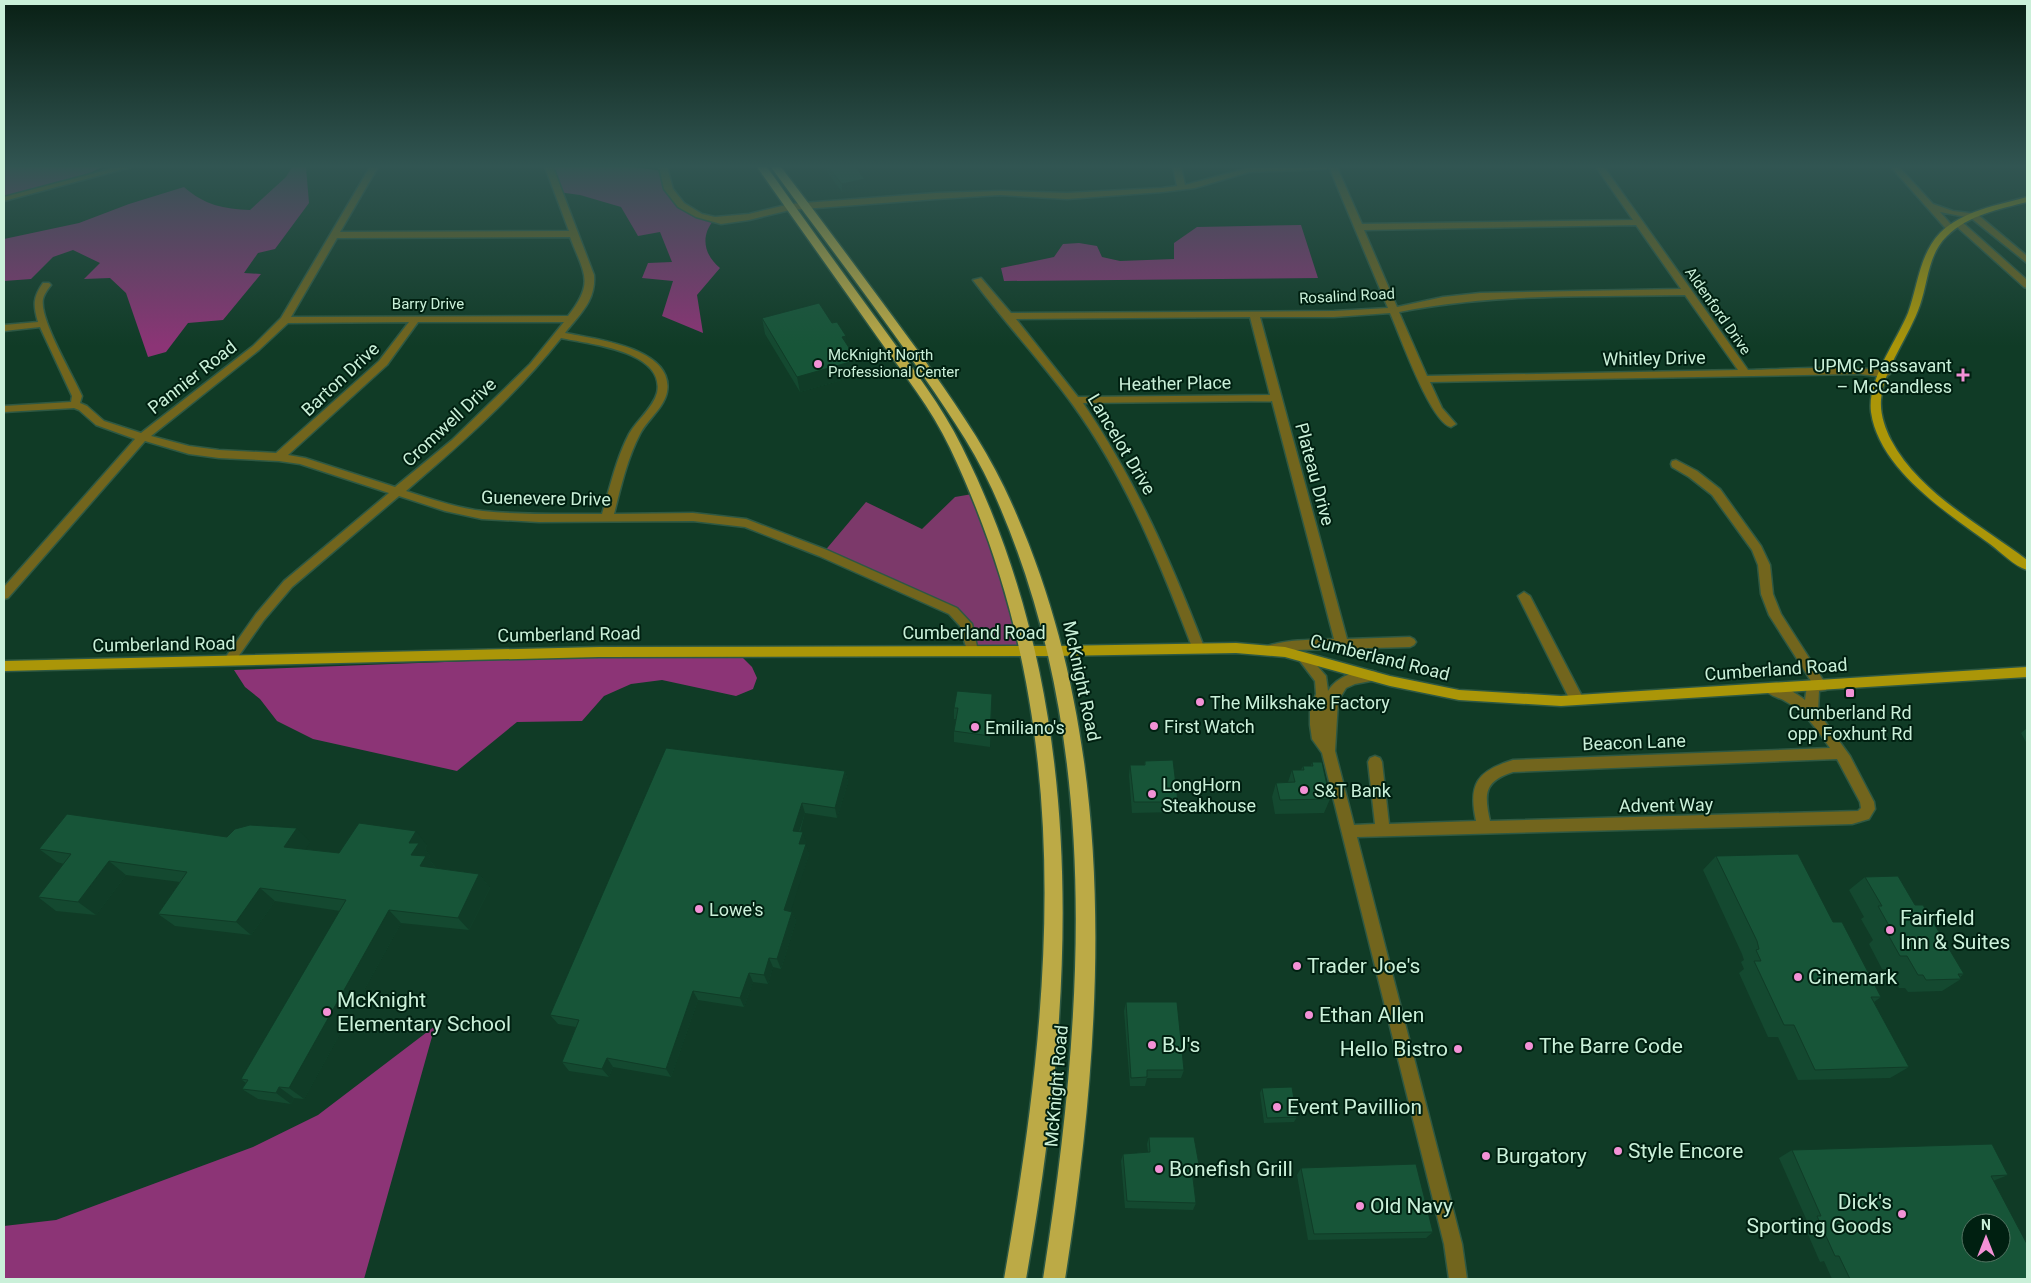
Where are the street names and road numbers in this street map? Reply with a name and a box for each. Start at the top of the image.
street label: Aldenford Drive [1681,264,1755,358]
street label: Rosalind Road [1299,285,1395,307]
street label: Barry Drive [392,295,464,313]
street label: Pannier Road [143,336,241,418]
street label: Barton Drive [297,338,383,420]
street label: Whitley Drive [1602,347,1706,369]
street label: Heather Place [1119,372,1231,394]
street label: Cromwell Drive [398,373,500,471]
street label: Lancelot Drive [1084,390,1160,498]
street label: Plateau Drive [1291,420,1339,528]
street label: Guenevere Drive [481,486,611,510]
street label: McKnight Road [1059,619,1105,743]
street label: Cumberland Road [497,622,641,646]
street label: Cumberland Road [902,622,1046,643]
street label: Cumberland Road [1308,629,1452,685]
street label: Cumberland Road [92,632,236,656]
street label: Cumberland Road [1704,654,1848,684]
street label: Beacon Lane [1582,730,1686,754]
street label: Advent Way [1619,794,1714,816]
street label: McKnight Road [1040,1024,1072,1148]

